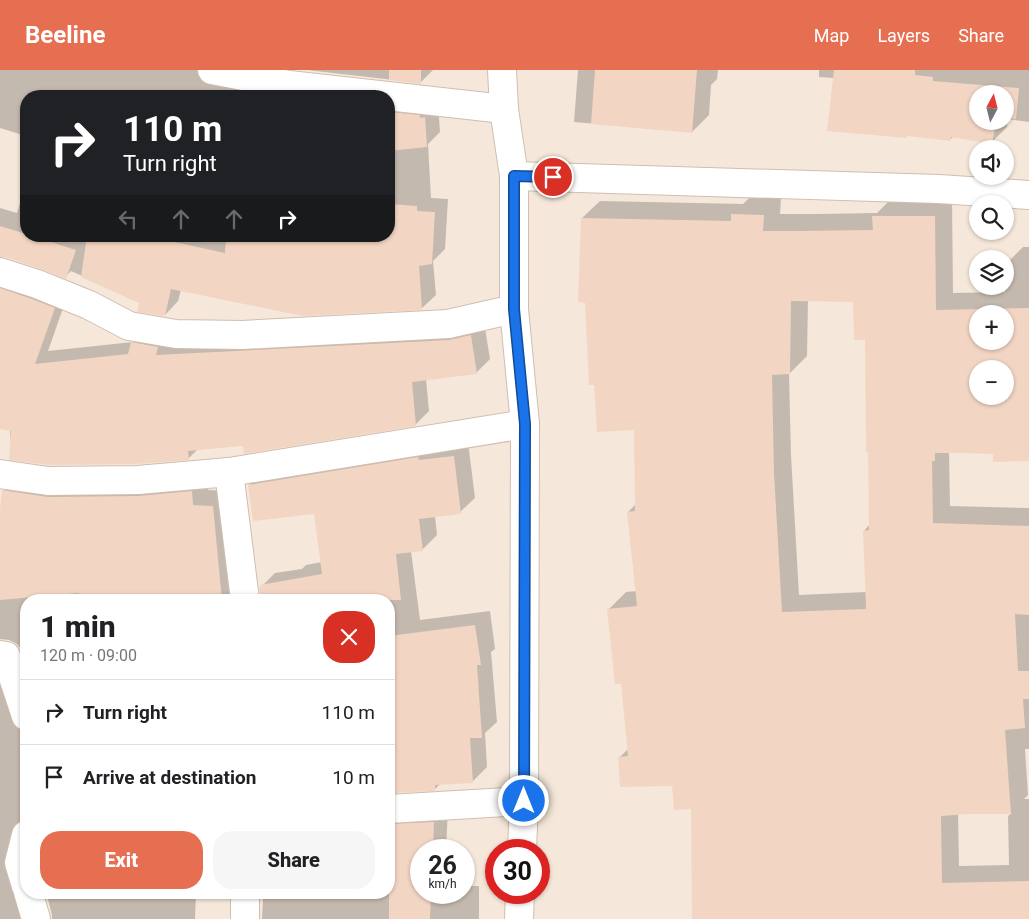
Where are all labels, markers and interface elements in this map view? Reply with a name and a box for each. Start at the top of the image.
text: Beeline [25,21,105,49]
text: Map [814,25,849,46]
text: Layers [877,25,930,46]
text: Share [958,25,1004,46]
north arrow [969,85,1014,130]
map controls [969,85,1014,405]
text: 110 m [123,109,222,150]
icon: right [40,110,105,175]
button: sound [969,140,1014,185]
text: Turn right [123,151,217,176]
pin [532,156,574,198]
icon: arrive [539,163,567,191]
button: search [969,195,1014,240]
icon: left [114,205,142,233]
icon: ahead [167,205,195,233]
icon: ahead [220,205,248,233]
icon: right [273,205,301,233]
button: layers [969,250,1014,295]
button: + [969,305,1014,350]
button: − [969,360,1014,405]
text: 1 min [40,609,116,644]
button: close [323,611,375,663]
text: 120 m · 09:00 [40,646,137,665]
icon: right [40,698,68,726]
text: Turn right [83,701,167,724]
text: 110 m [322,701,375,724]
icon: arrive [40,763,68,791]
text: Arrive at destination [83,766,256,789]
text: 10 m [332,766,375,789]
position arrow [497,774,549,826]
button: Exit [40,831,203,889]
button: Share [213,831,375,889]
speed limit sign: 30 [485,839,550,904]
text: 26 [428,851,457,880]
text: km/h [428,877,457,891]

